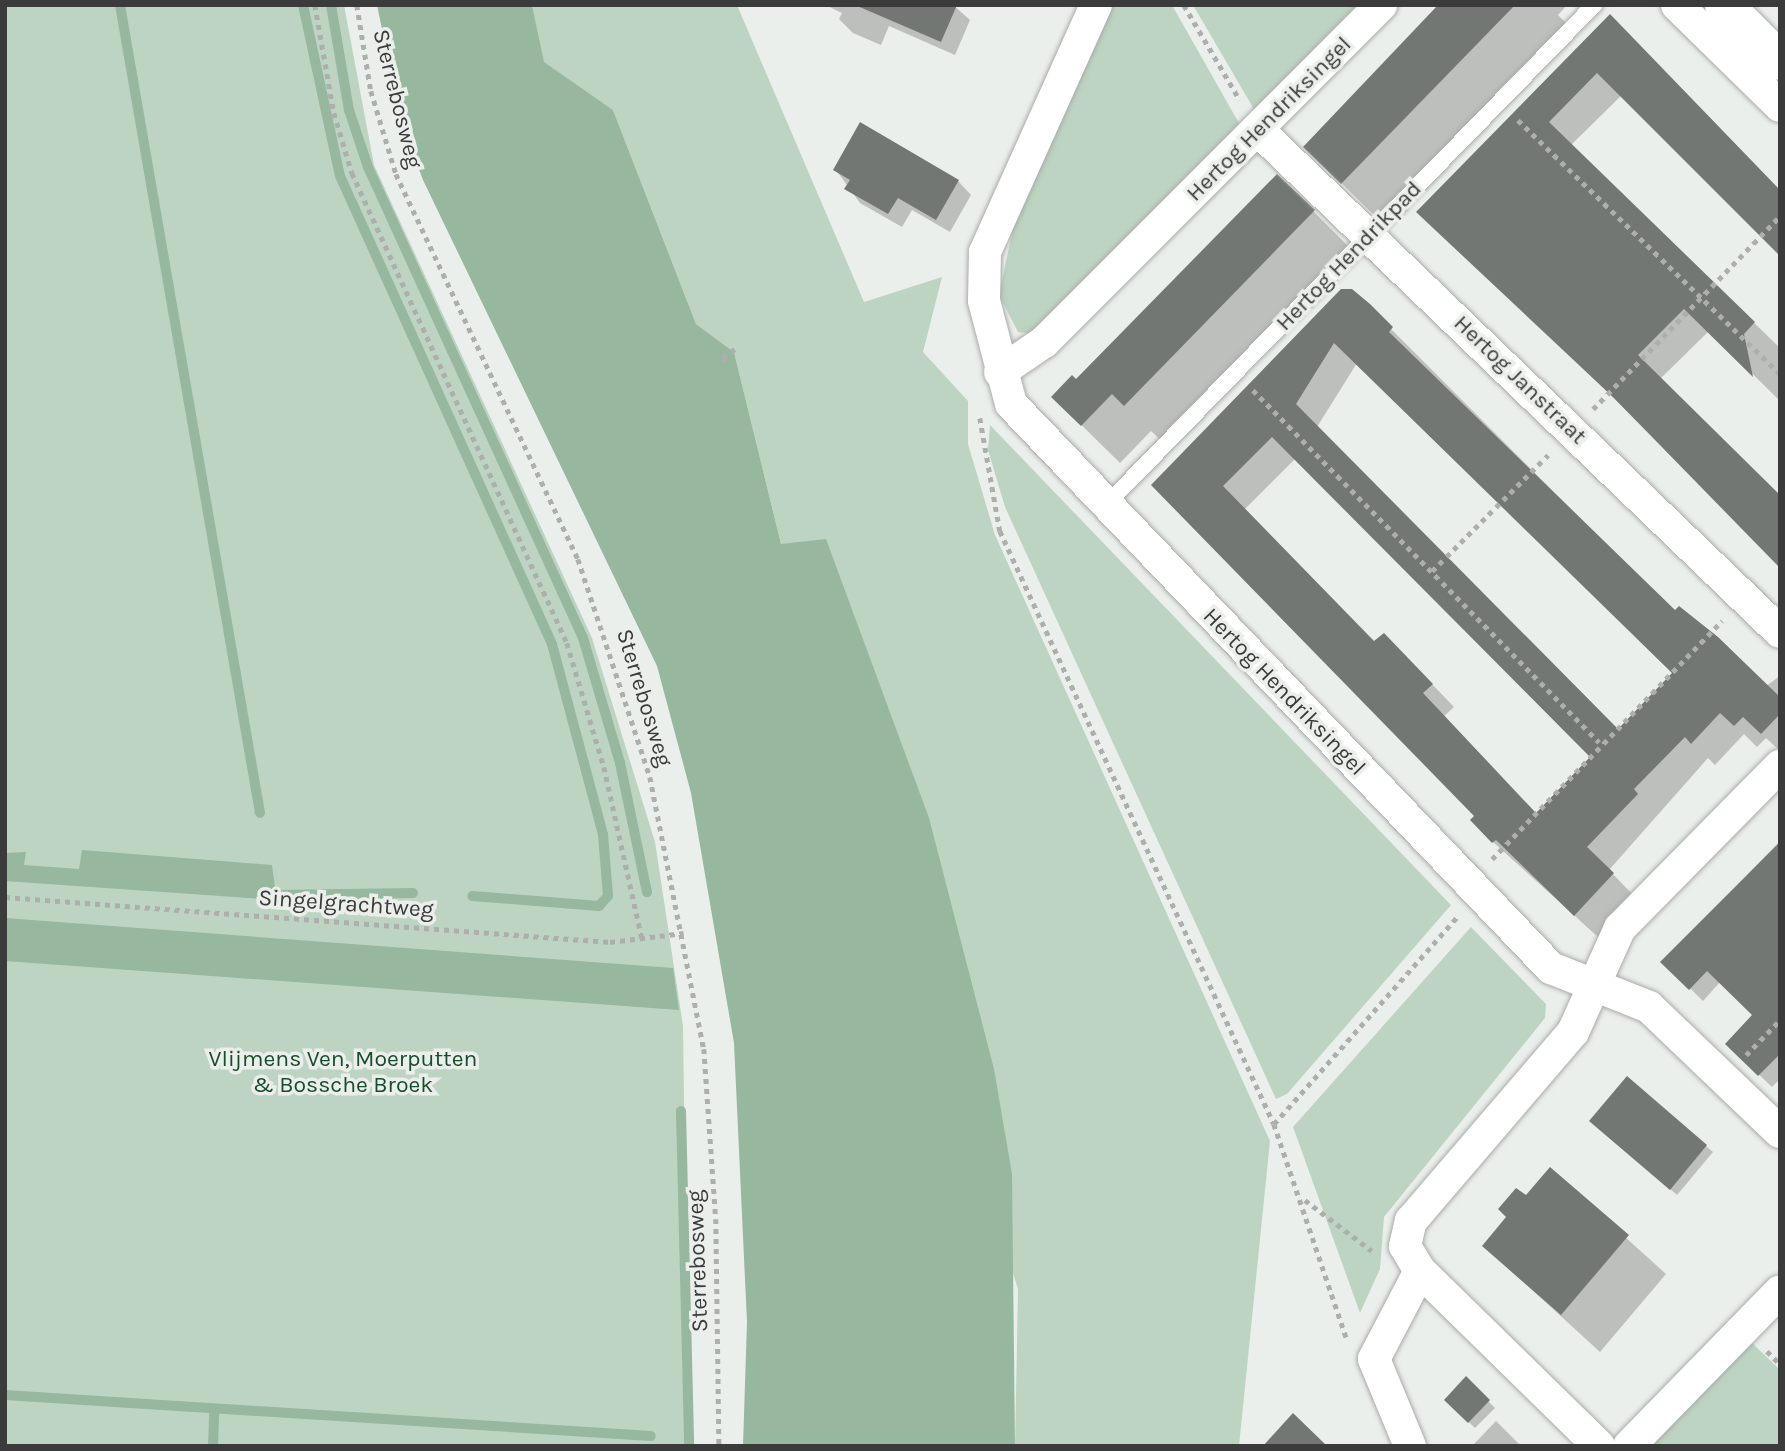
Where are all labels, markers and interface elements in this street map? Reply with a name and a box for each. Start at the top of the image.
street label: Sterrebosweg [366,27,428,171]
street label: Hertog Hendriksingel [1181,31,1357,207]
street label: Hertog Hendrikpad [1270,175,1428,337]
street label: Hertog Janstraat [1448,310,1592,450]
street label: Hertog Hendriksingel [1197,603,1371,781]
street label: Sterrebosweg [610,626,678,770]
street label: Singelgrachtweg [257,884,435,924]
park label: Vlijmens Ven, Moerputten & Bossche Broek [209,1045,477,1099]
street label: Sterrebosweg [682,1189,714,1333]

